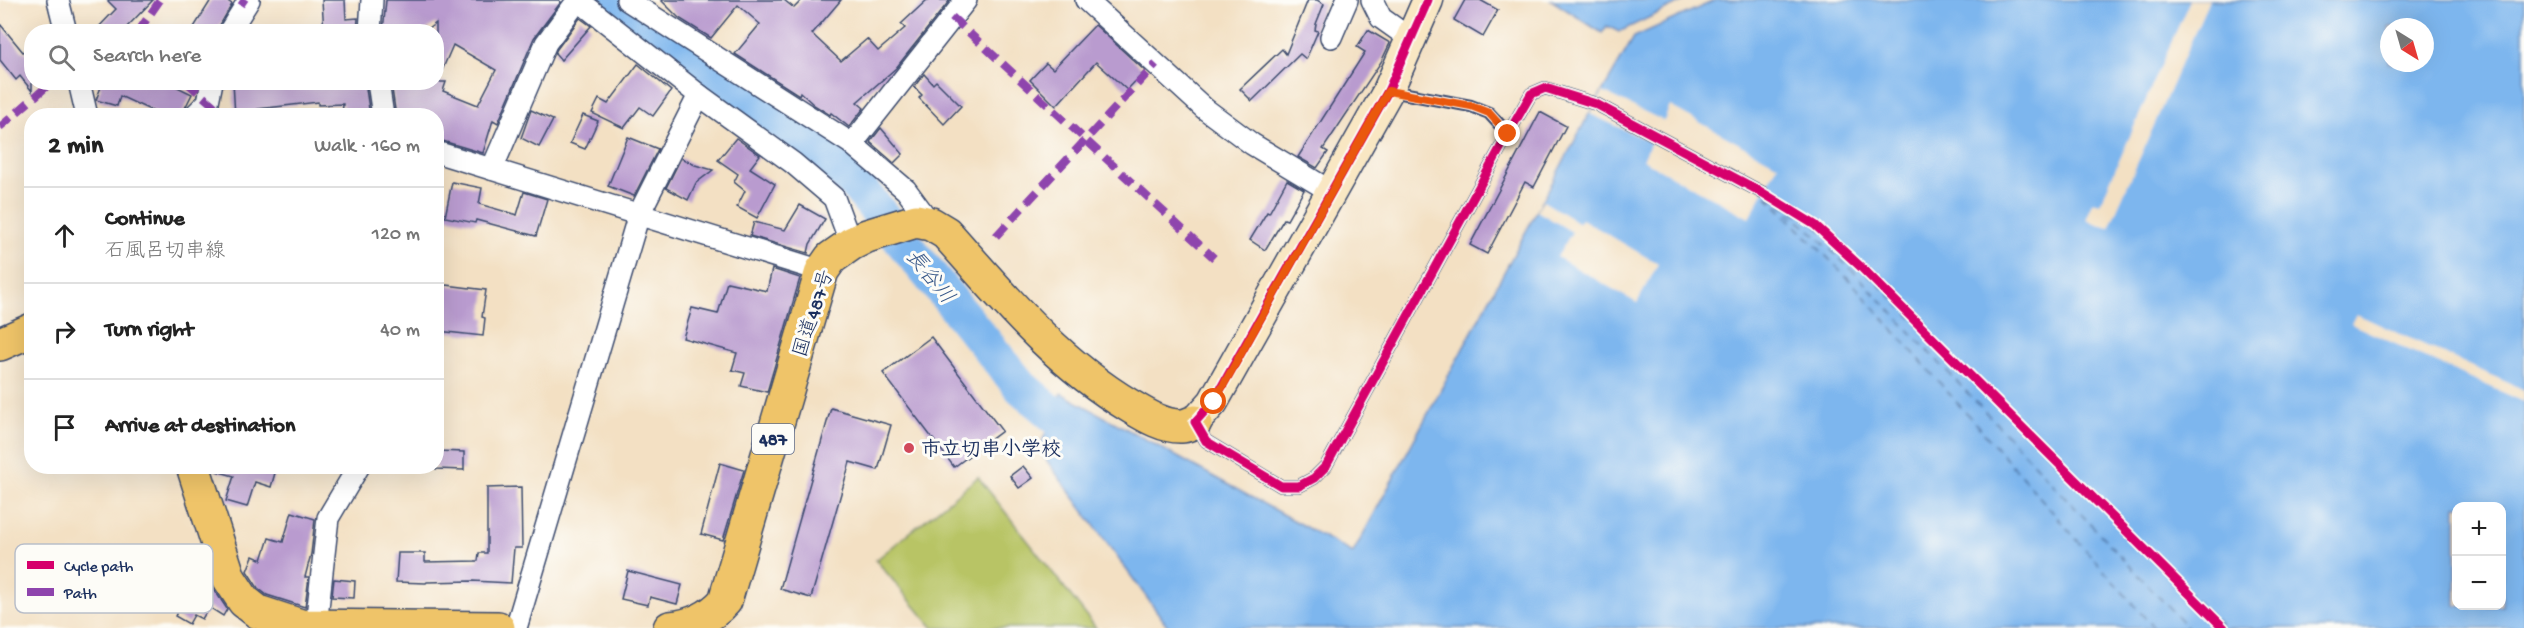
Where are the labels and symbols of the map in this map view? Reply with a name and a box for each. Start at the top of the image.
north arrow [2380,18,2434,72]
route end [1494,120,1520,146]
water label: 長谷川 [899,245,959,311]
street label: 国道487号 [789,267,840,361]
route start [1200,388,1226,414]
road number: 487 [752,424,794,454]
place label: 市立切串小学校 [921,438,1061,463]
marker: 市立切串小学校 [902,441,916,455]
legend [15,544,213,613]
text: Cycle path [64,559,134,578]
text: Path [63,586,97,605]

